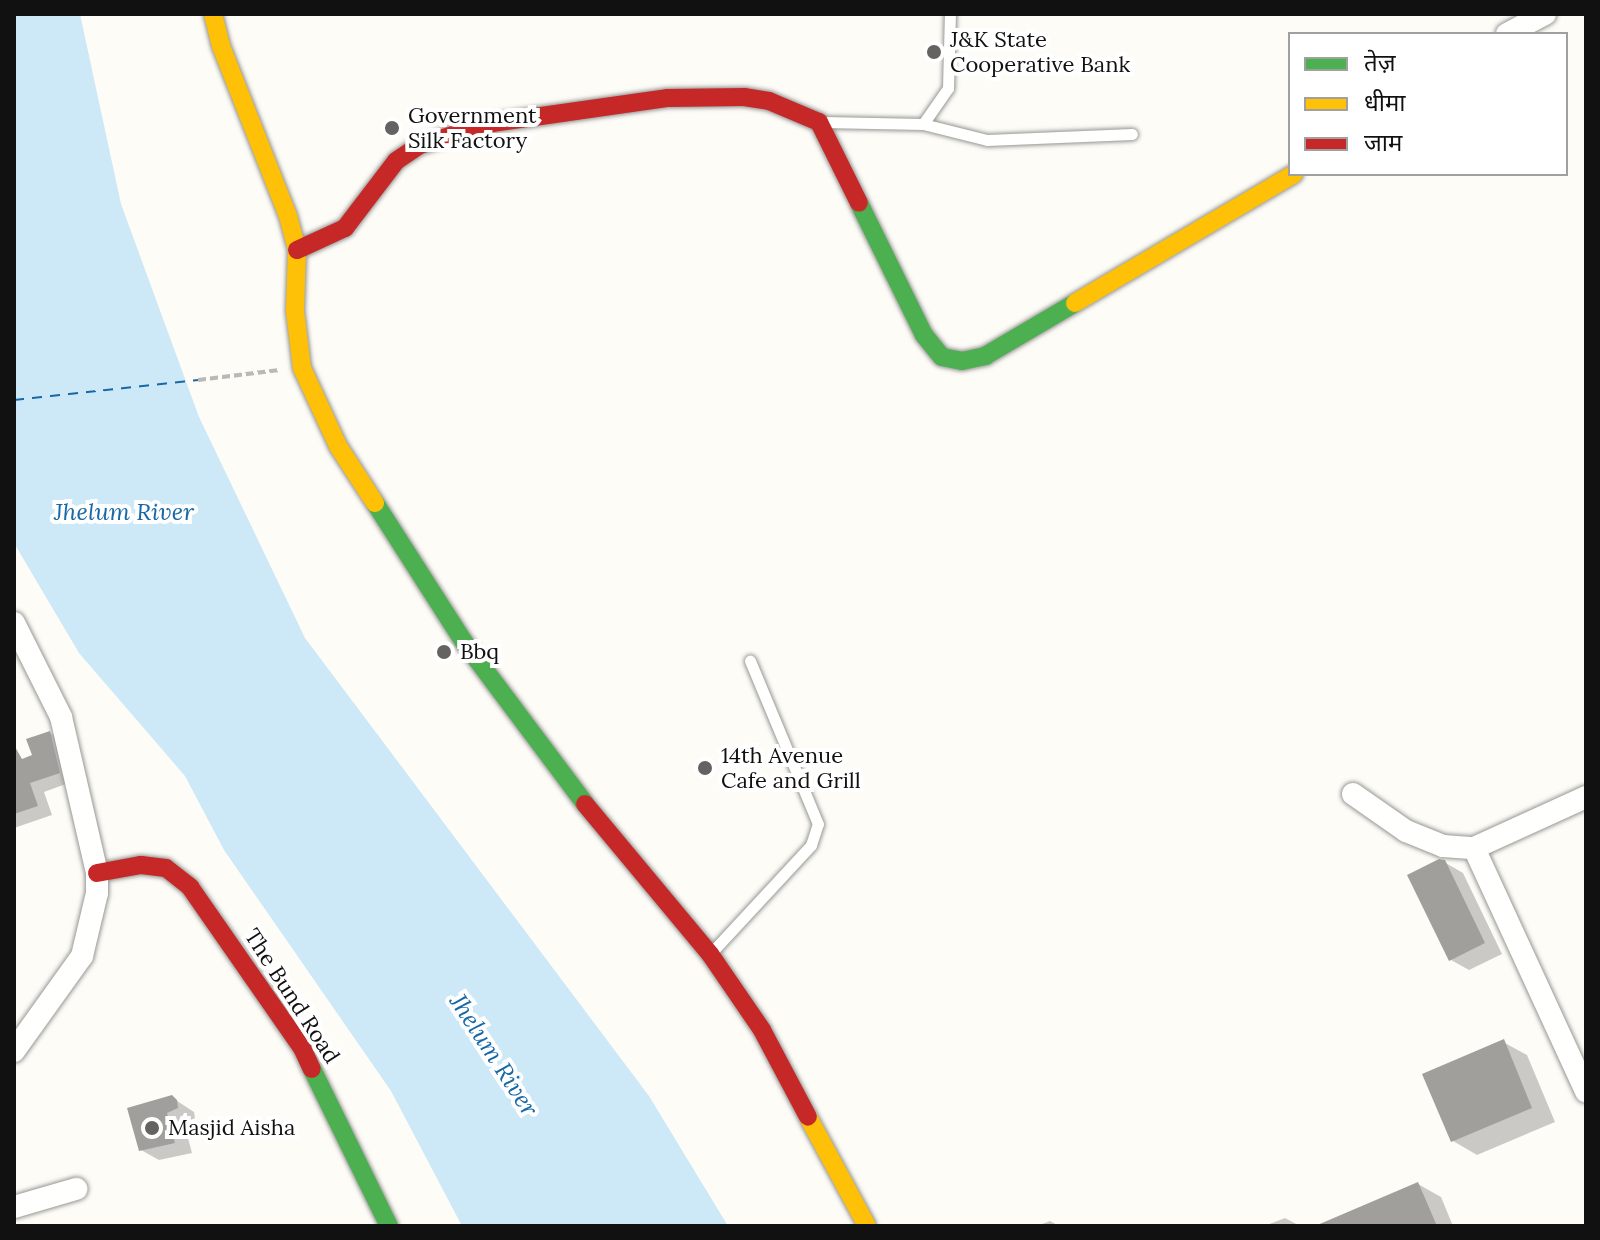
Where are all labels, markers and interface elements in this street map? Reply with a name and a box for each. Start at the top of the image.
place label: J&K State Cooperative Bank [950,26,1130,78]
legend [1288,32,1568,176]
marker: J&K State Cooperative Bank [925,43,943,61]
text: तेज़ [1364,47,1396,78]
text: धीमा [1364,87,1406,118]
place label: Government Silk Factory [408,102,537,154]
marker: Government Silk Factory [383,119,401,137]
text: जाम [1364,127,1402,158]
water label: Jhelum River [54,498,194,526]
place label: Bbq [460,639,499,665]
marker: Bbq [435,643,453,661]
place label: 14th Avenue Cafe and Grill [721,742,861,794]
marker: 14th Avenue Cafe and Grill [696,759,714,777]
street label: The Bund Road [239,924,345,1068]
water label: Jhelum River [444,988,544,1122]
place label: Masjid Aisha [168,1115,295,1141]
marker: Masjid Aisha [143,1119,161,1137]

